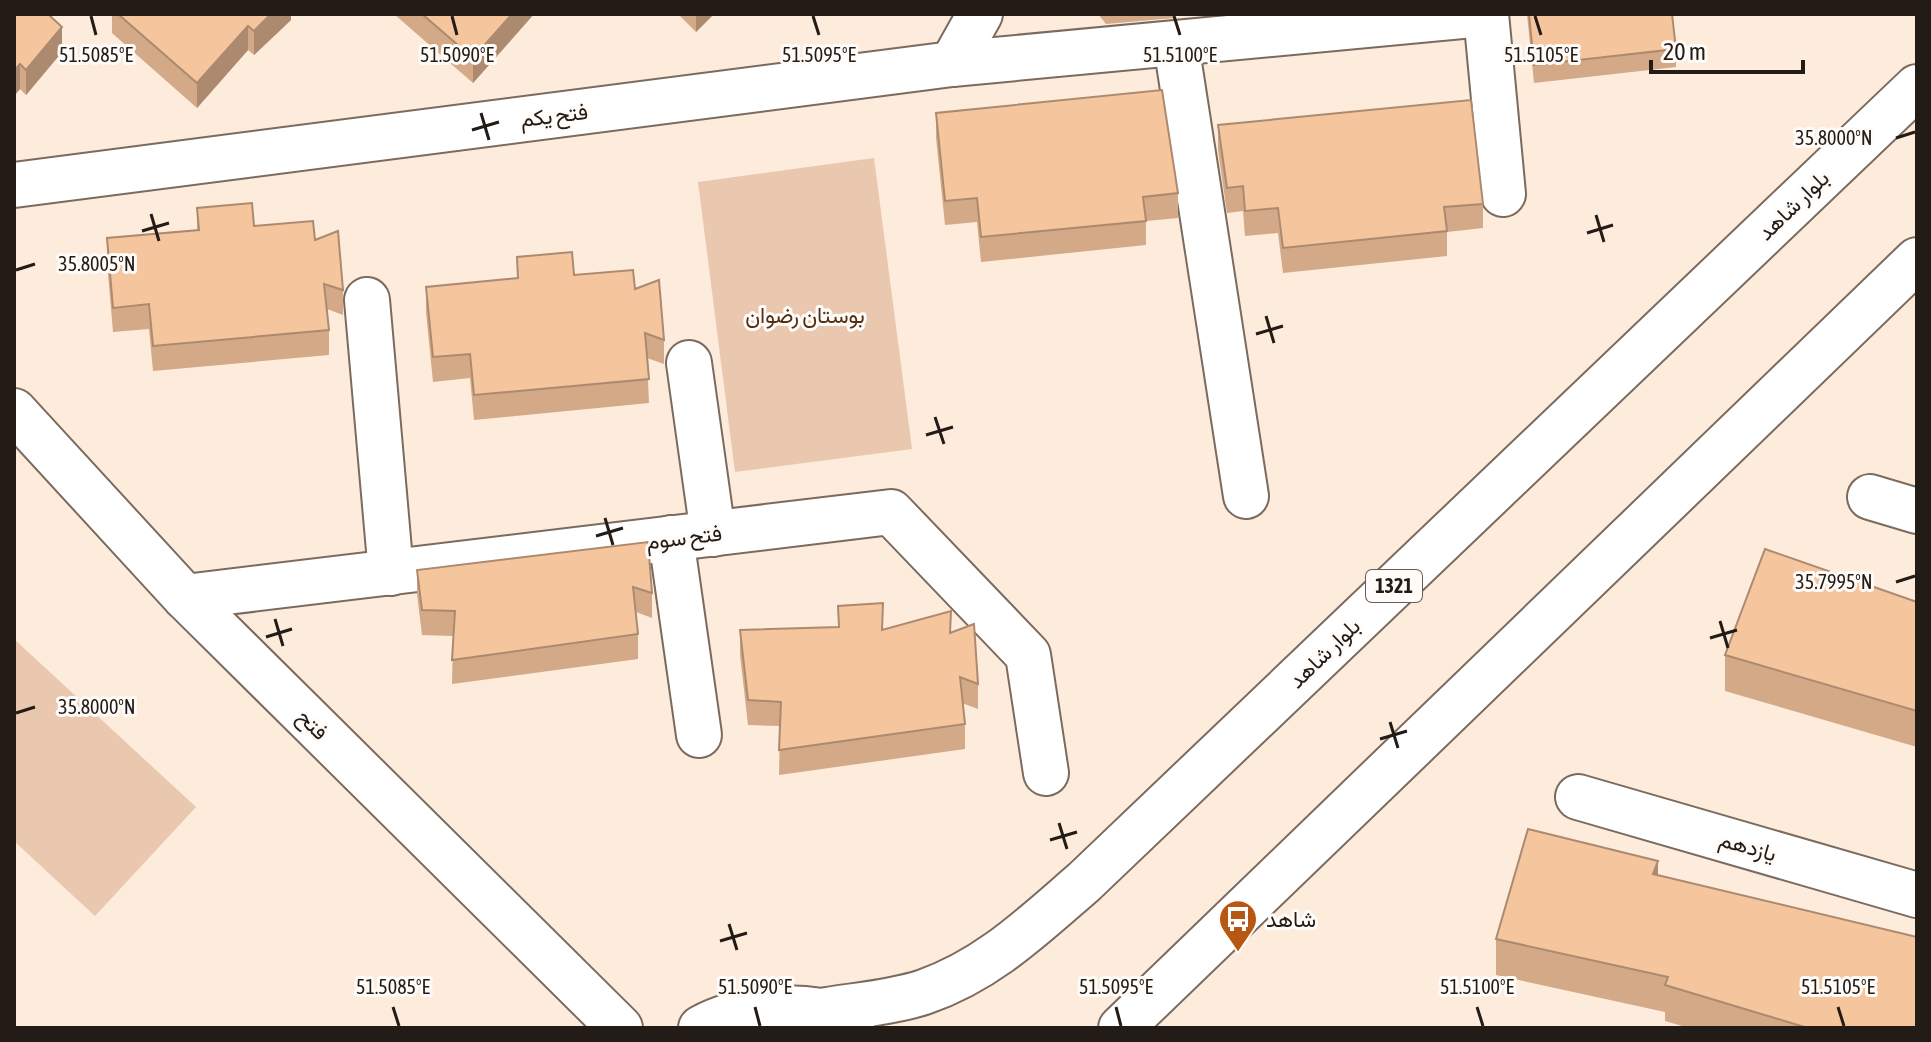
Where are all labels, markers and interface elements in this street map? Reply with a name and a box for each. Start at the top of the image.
scale bar [1651,24,1803,74]
text: 20 m [1663,38,1706,65]
text: 51.5085°E [59,43,133,66]
text: 51.5090°E [420,43,494,66]
text: 51.5095°E [782,43,856,66]
text: 51.5100°E [1143,43,1217,66]
text: 51.5105°E [1504,43,1578,66]
street label: فتح یکم [519,98,590,134]
text: 35.8000°N [1795,126,1873,149]
street label: بلوار شاهد [1752,165,1835,246]
text: 35.8005°N [58,252,136,275]
park label: بوستان رضوان [745,302,865,329]
street label: فتح سوم [645,519,724,557]
road number: 1321 [1366,570,1422,602]
text: 35.7995°N [1795,570,1873,593]
street label: بلوار شاهد [1283,613,1366,694]
text: 35.8000°N [58,695,136,718]
street label: فتح [291,703,334,746]
street label: یازدهم [1716,825,1780,868]
bus stop icon: شاهد [1217,898,1259,953]
place label: شاهد [1266,906,1316,932]
text: 51.5085°E [356,975,430,998]
text: 51.5090°E [718,975,792,998]
text: 51.5095°E [1079,975,1153,998]
text: 51.5100°E [1440,975,1514,998]
text: 51.5105°E [1801,975,1875,998]

